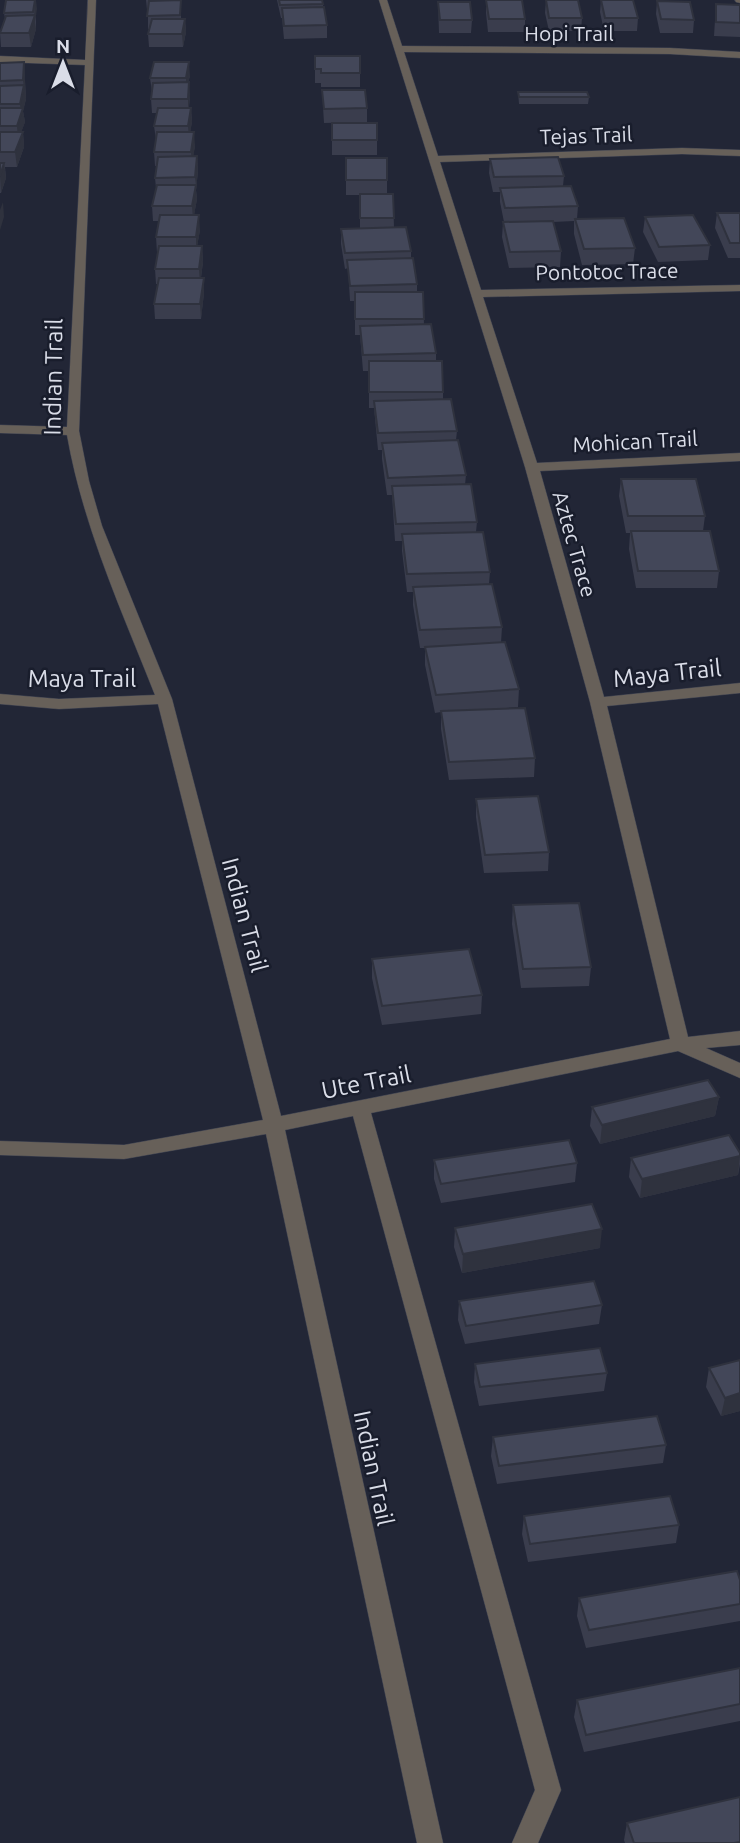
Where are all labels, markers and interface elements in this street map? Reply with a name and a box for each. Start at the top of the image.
street label: Hopi Trail [524,21,614,45]
north arrow [28,28,98,98]
text: N [56,35,70,57]
street label: Tejas Trail [539,121,633,149]
street label: Pontotoc Trace [535,258,679,284]
street label: Indian Trail [38,318,68,436]
street label: Mohican Trail [572,426,698,456]
street label: Aztec Trace [548,488,602,600]
street label: Maya Trail [612,654,722,692]
street label: Maya Trail [28,665,136,692]
street label: Indian Trail [217,855,273,975]
street label: Ute Trail [319,1060,413,1104]
street label: Indian Trail [349,1408,399,1528]

